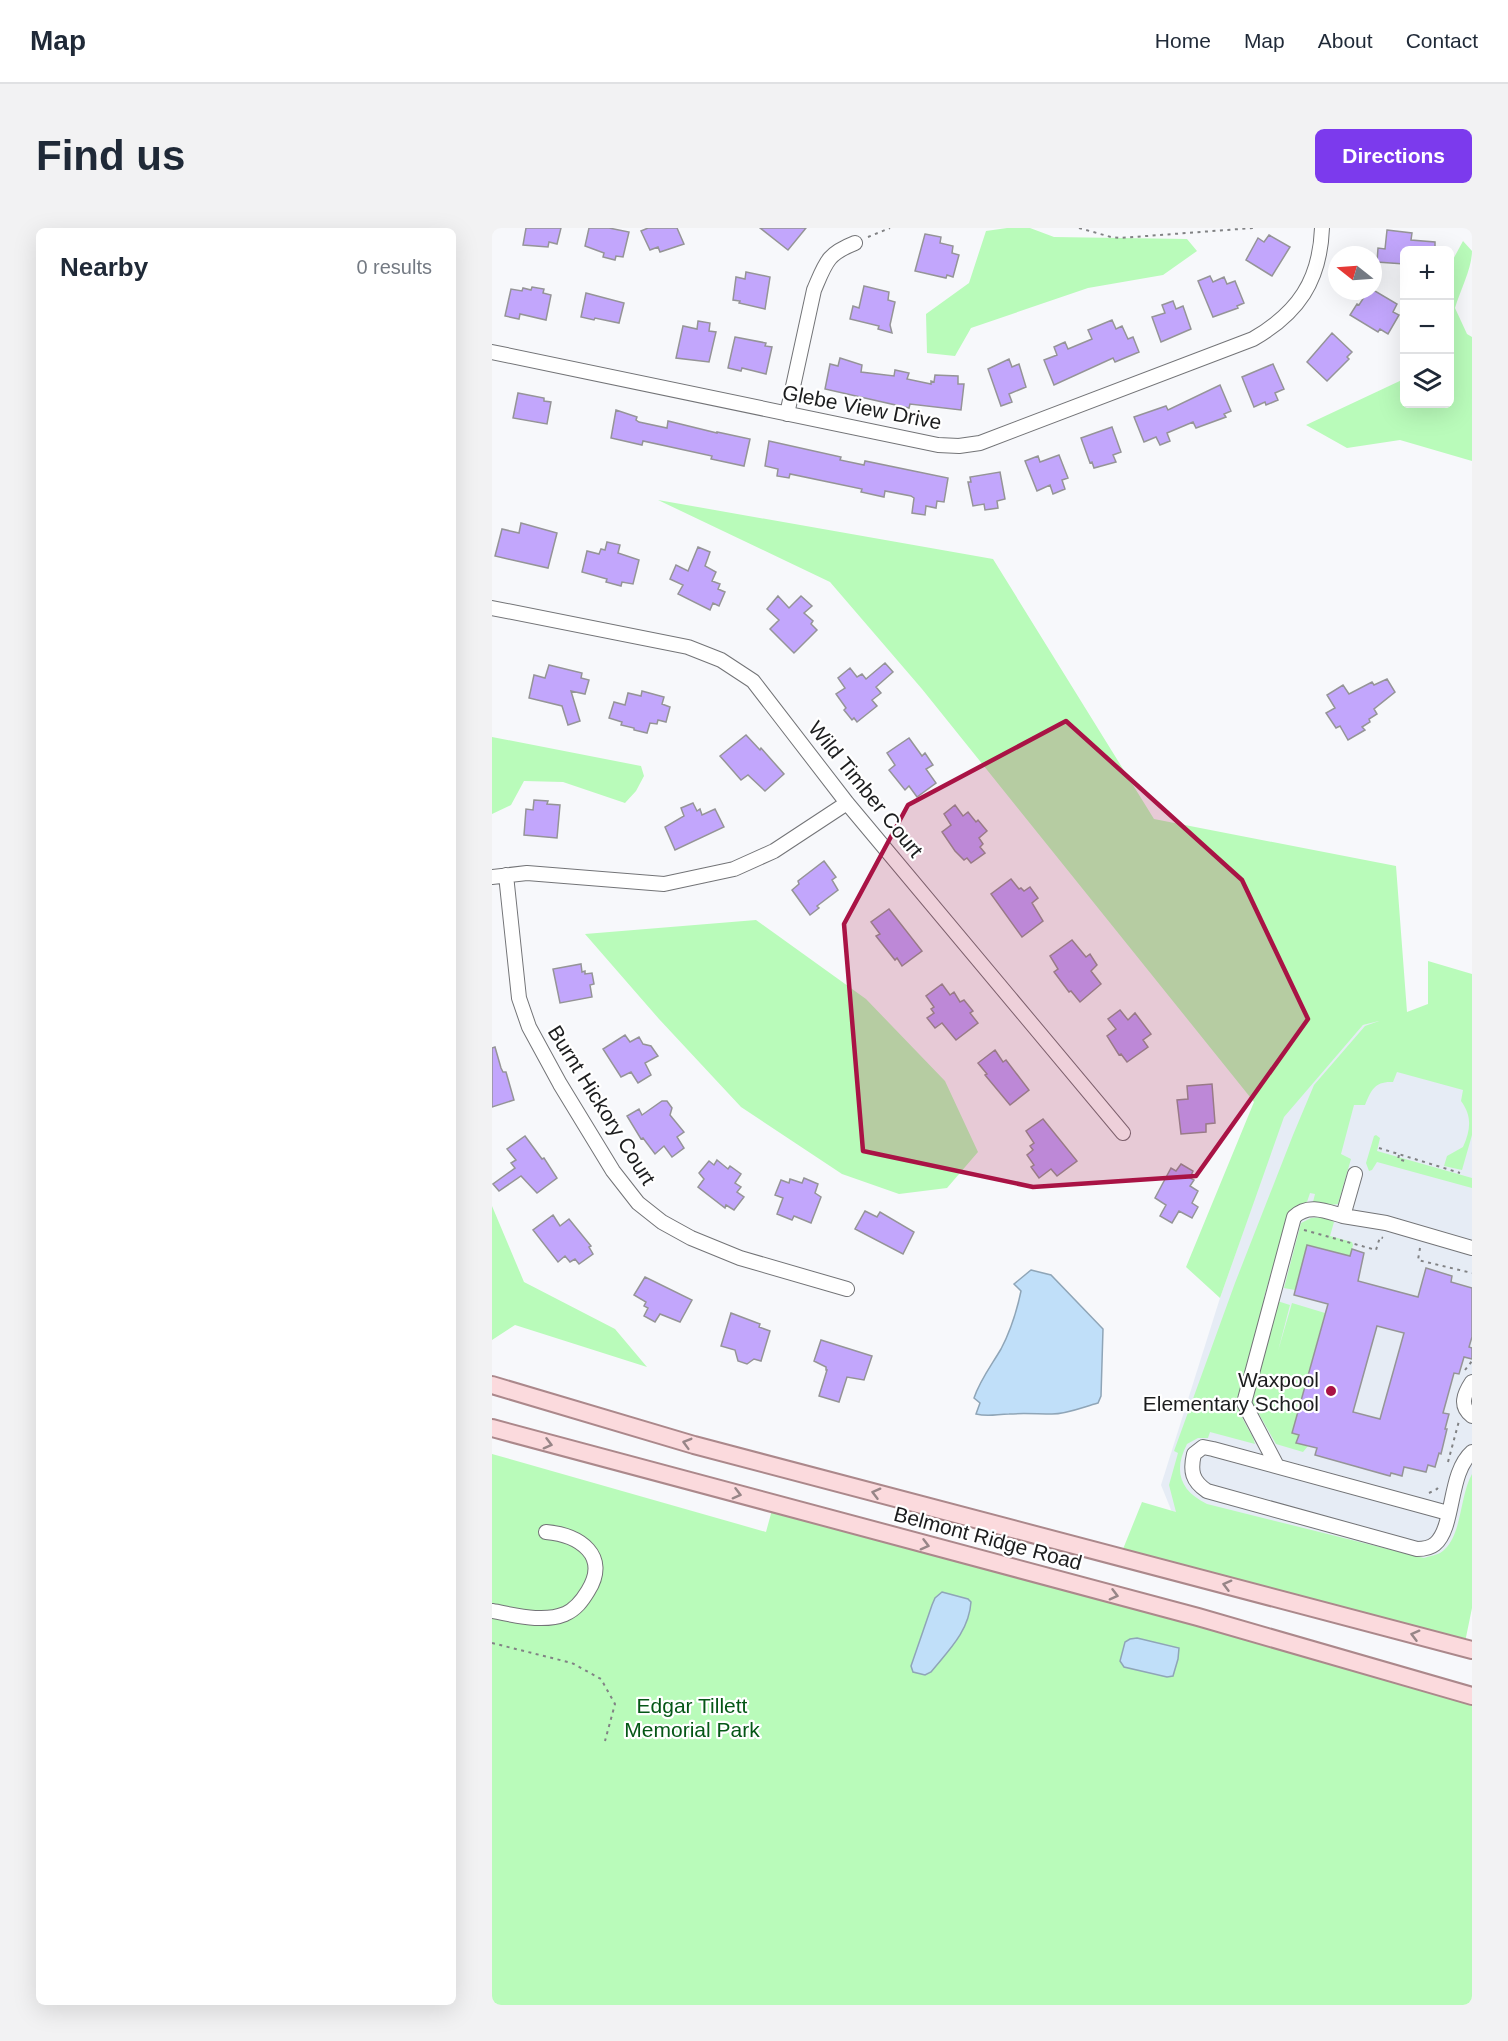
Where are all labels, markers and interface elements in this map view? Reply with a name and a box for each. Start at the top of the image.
text: Map [30,25,86,56]
text: Home [1155,29,1211,52]
text: Map [1244,29,1285,52]
text: About [1318,29,1373,52]
text: Contact [1406,29,1478,52]
button: Directions [1315,129,1472,183]
text: Find us [36,132,185,179]
north arrow [1328,246,1382,300]
map controls [1400,246,1454,408]
button: + [1400,246,1454,300]
text: Nearby [60,252,148,282]
text: 0 results [356,256,432,278]
button: − [1400,300,1454,354]
button: layers [1400,354,1454,408]
street label: Glebe View Drive [780,380,944,434]
street label: Wild Timber Court [804,716,928,862]
street label: Burnt Hickory Court [544,1021,660,1189]
place label: Waxpool Elementary School [1143,1368,1319,1415]
marker: Waxpool Elementary School [1324,1384,1338,1398]
one-way arrow [542,1437,553,1449]
one-way arrow [682,1438,693,1450]
one-way arrow [732,1487,742,1500]
one-way arrow [871,1488,882,1500]
street label: Belmont Ridge Road [891,1502,1085,1574]
one-way arrow [920,1537,930,1550]
one-way arrow [1222,1580,1232,1593]
one-way arrow [1108,1587,1118,1600]
one-way arrow [1411,1630,1421,1642]
park label: Edgar Tillett Memorial Park [624,1694,760,1741]

